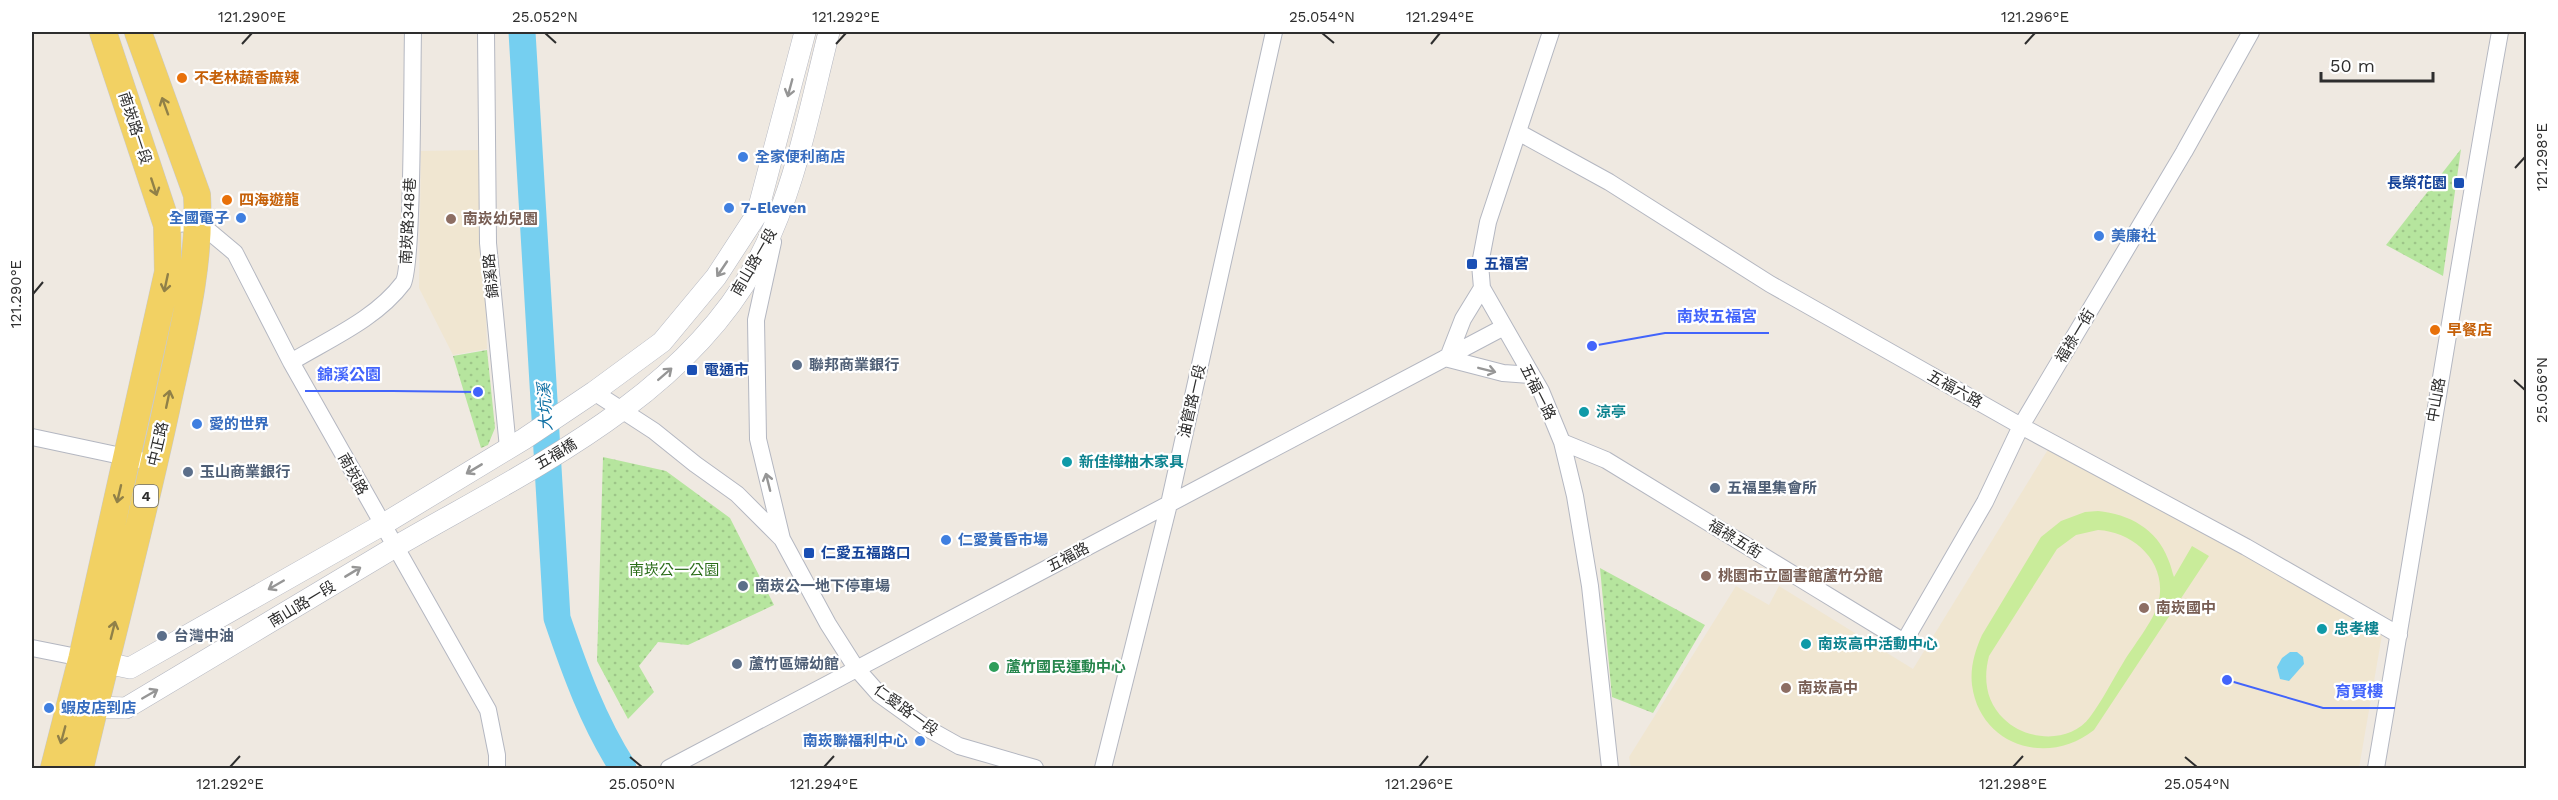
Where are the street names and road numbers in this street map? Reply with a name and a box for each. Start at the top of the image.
street label: 南崁路一段 [115,90,155,166]
street label: 南崁路348巷 [397,177,419,265]
street label: 南山路一段 [727,225,781,299]
street label: 錦溪路 [480,253,502,299]
street label: 福祿一街 [2052,306,2098,366]
street label: 五福一路 [1516,361,1560,423]
street label: 油管路一段 [1175,362,1209,440]
street label: 五福六路 [1924,367,1986,411]
street label: 中山路 [2423,376,2449,424]
street label: 中正路 [144,420,172,468]
street label: 五福橋 [532,435,580,473]
street label: 南崁路 [334,450,372,498]
road number: 4 [134,485,158,507]
street label: 福祿五街 [1705,516,1765,562]
street label: 五福路 [1044,538,1092,576]
street label: 南山路一段 [265,577,339,631]
street label: 仁愛路一段 [870,681,942,739]

